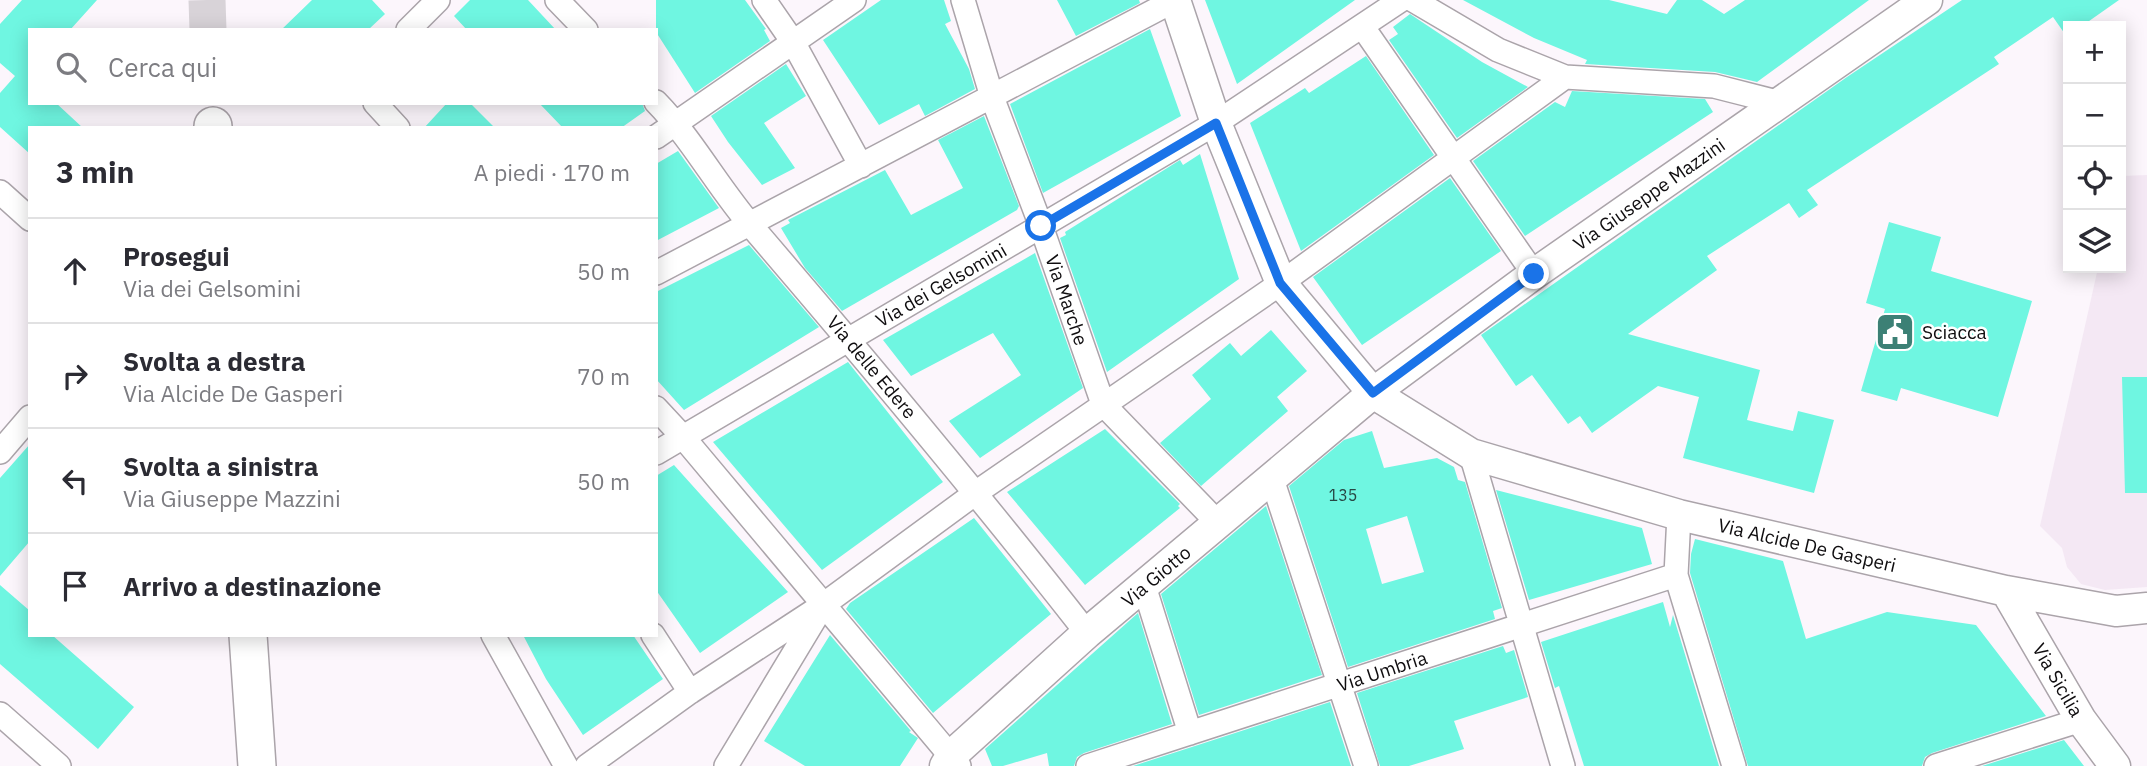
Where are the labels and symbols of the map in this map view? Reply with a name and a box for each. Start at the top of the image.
street label: Via Giuseppe Mazzini [1568,133,1730,255]
route start [1025,210,1056,241]
street label: Via dei Gelsomini [871,238,1011,332]
street label: Via Marche [1040,252,1094,348]
route end [1518,258,1549,289]
street label: Via delle Edere [822,311,922,423]
public building icon: Sciacca [1874,311,1916,353]
place label: Sciacca [1922,320,1987,344]
house number: 135 [1329,485,1357,505]
street label: Via Alcide De Gasperi [1716,513,1898,577]
street label: Via Giotto [1116,540,1196,612]
street label: Via Sicilia [2027,639,2089,721]
street label: Via Umbria [1334,645,1430,697]

